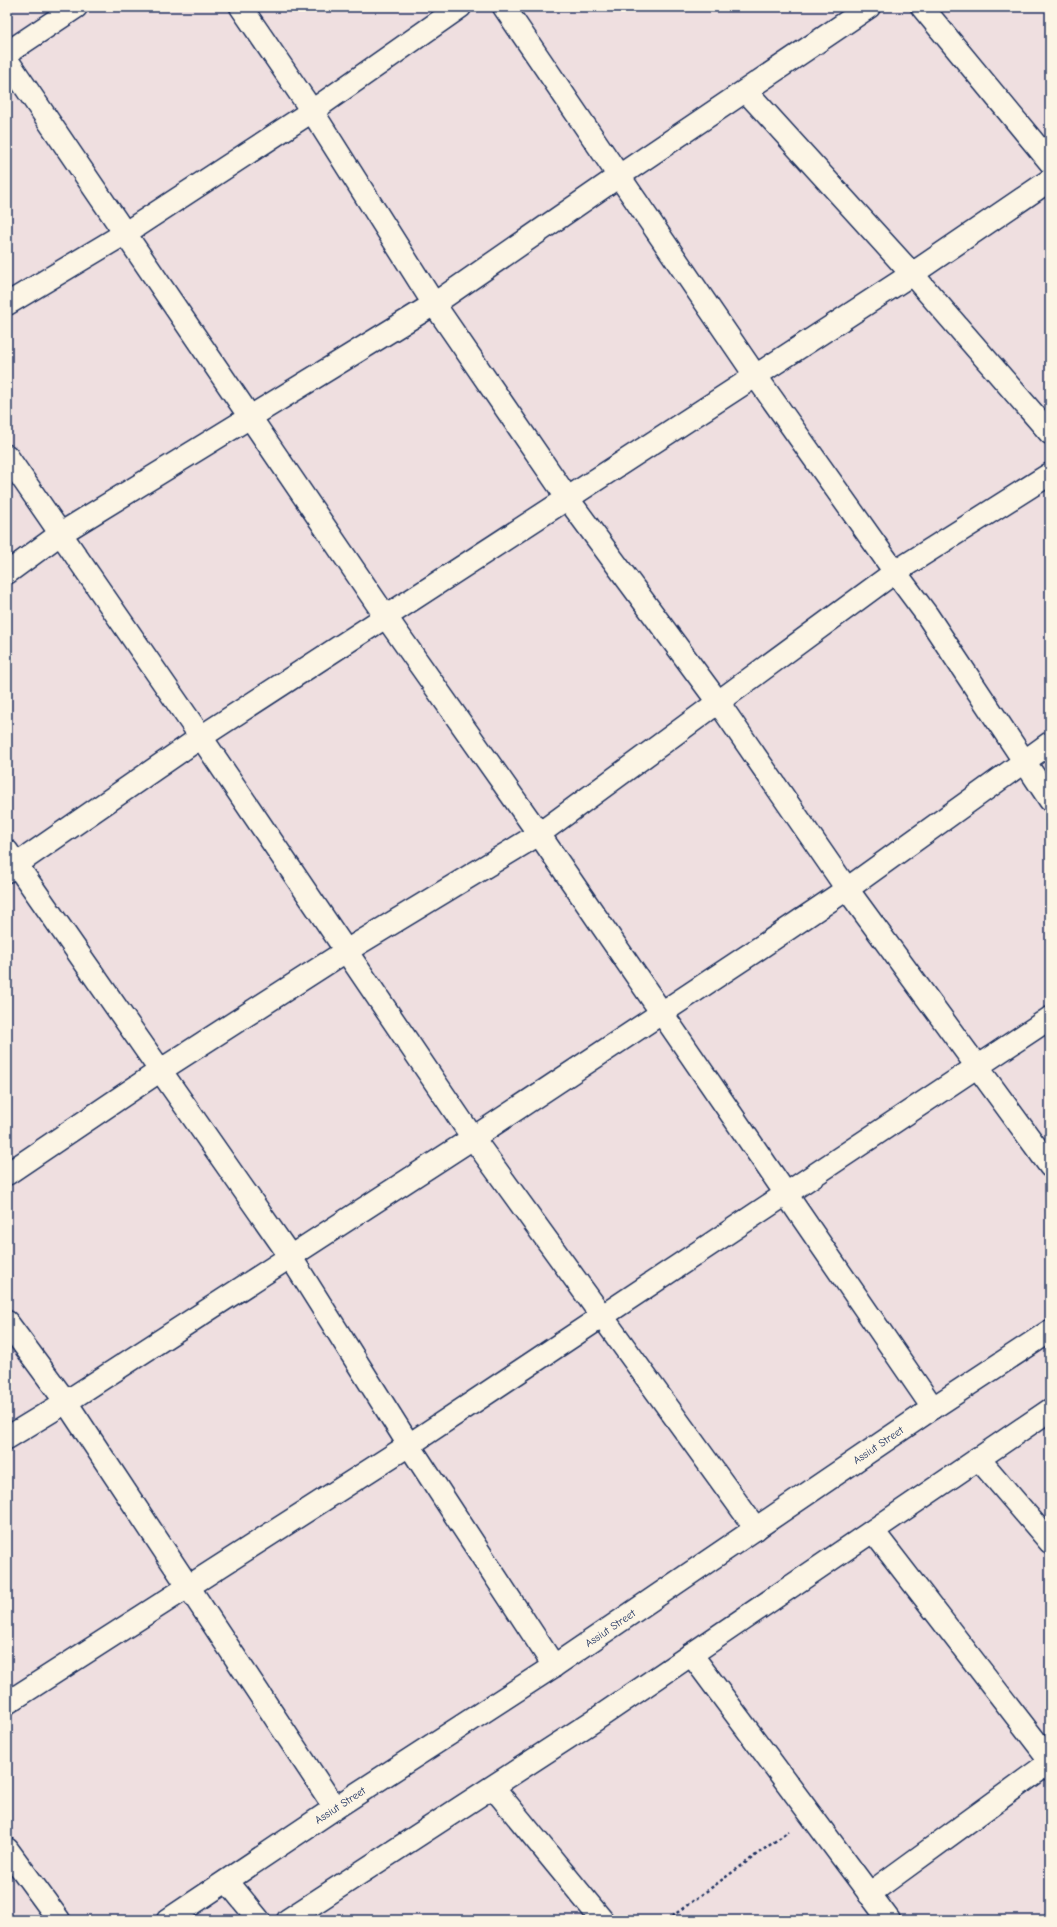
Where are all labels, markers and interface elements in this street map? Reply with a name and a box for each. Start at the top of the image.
street label: Assiut Street [851,1423,907,1467]
street label: Assiut Street [583,1606,639,1650]
street label: Assiut Street [312,1784,369,1827]

